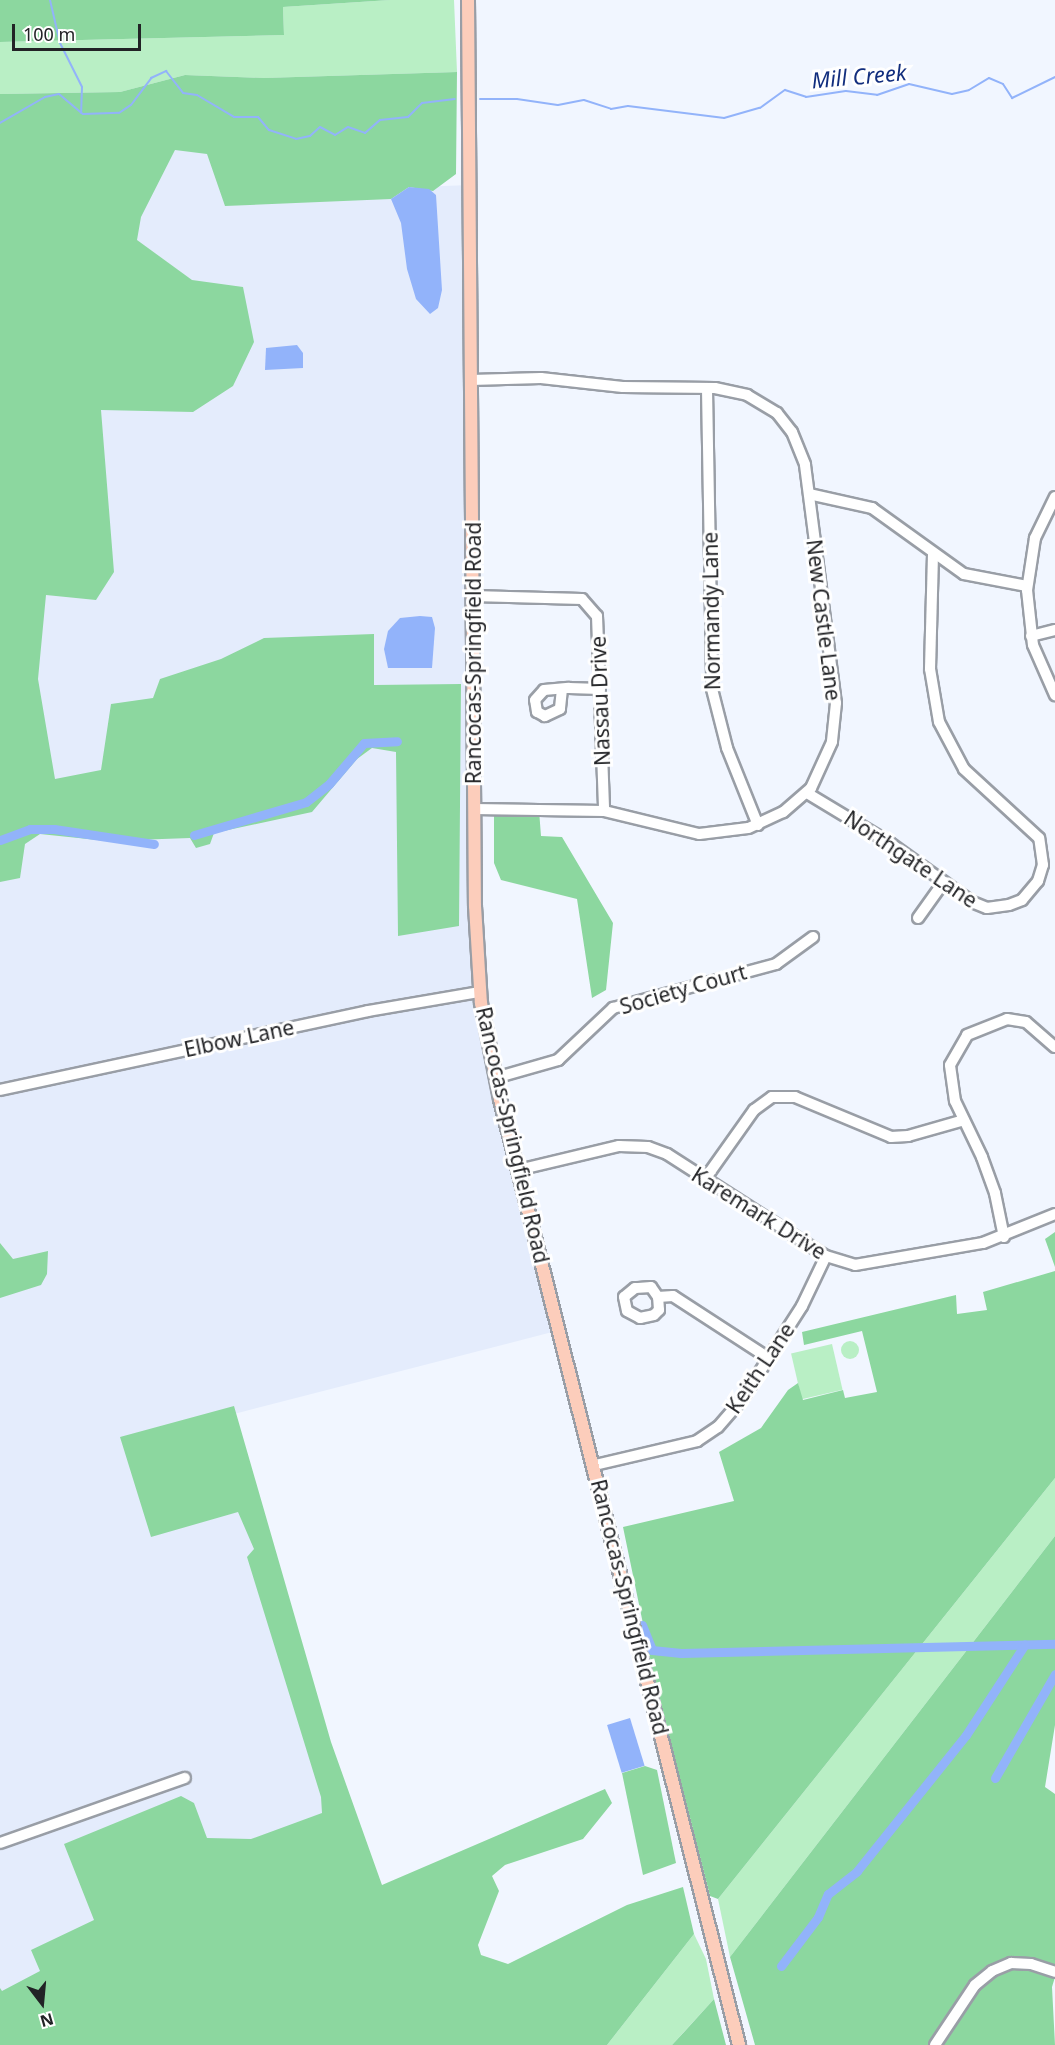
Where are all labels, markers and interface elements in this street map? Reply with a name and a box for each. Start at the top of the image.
scale bar [15,12,144,50]
text: 100 m [23,22,75,46]
water label: Mill Creek [810,59,908,93]
street label: Rancocas-Springfield Road [460,522,486,784]
street label: Normandy Lane [697,532,725,690]
street label: New Castle Lane [802,538,846,702]
street label: Nassau Drive [585,636,615,766]
street label: Northgate Lane [840,805,982,913]
street label: Society Court [617,959,749,1019]
street label: Rancocas-Springfield Road [471,1004,555,1266]
street label: Elbow Lane [182,1014,296,1062]
street label: Karemark Drive [687,1162,831,1264]
street label: Keith Lane [721,1318,799,1418]
street label: Rancocas-Springfield Road [586,1477,674,1737]
north arrow [12,1973,72,2033]
text: N [38,2008,56,2033]

